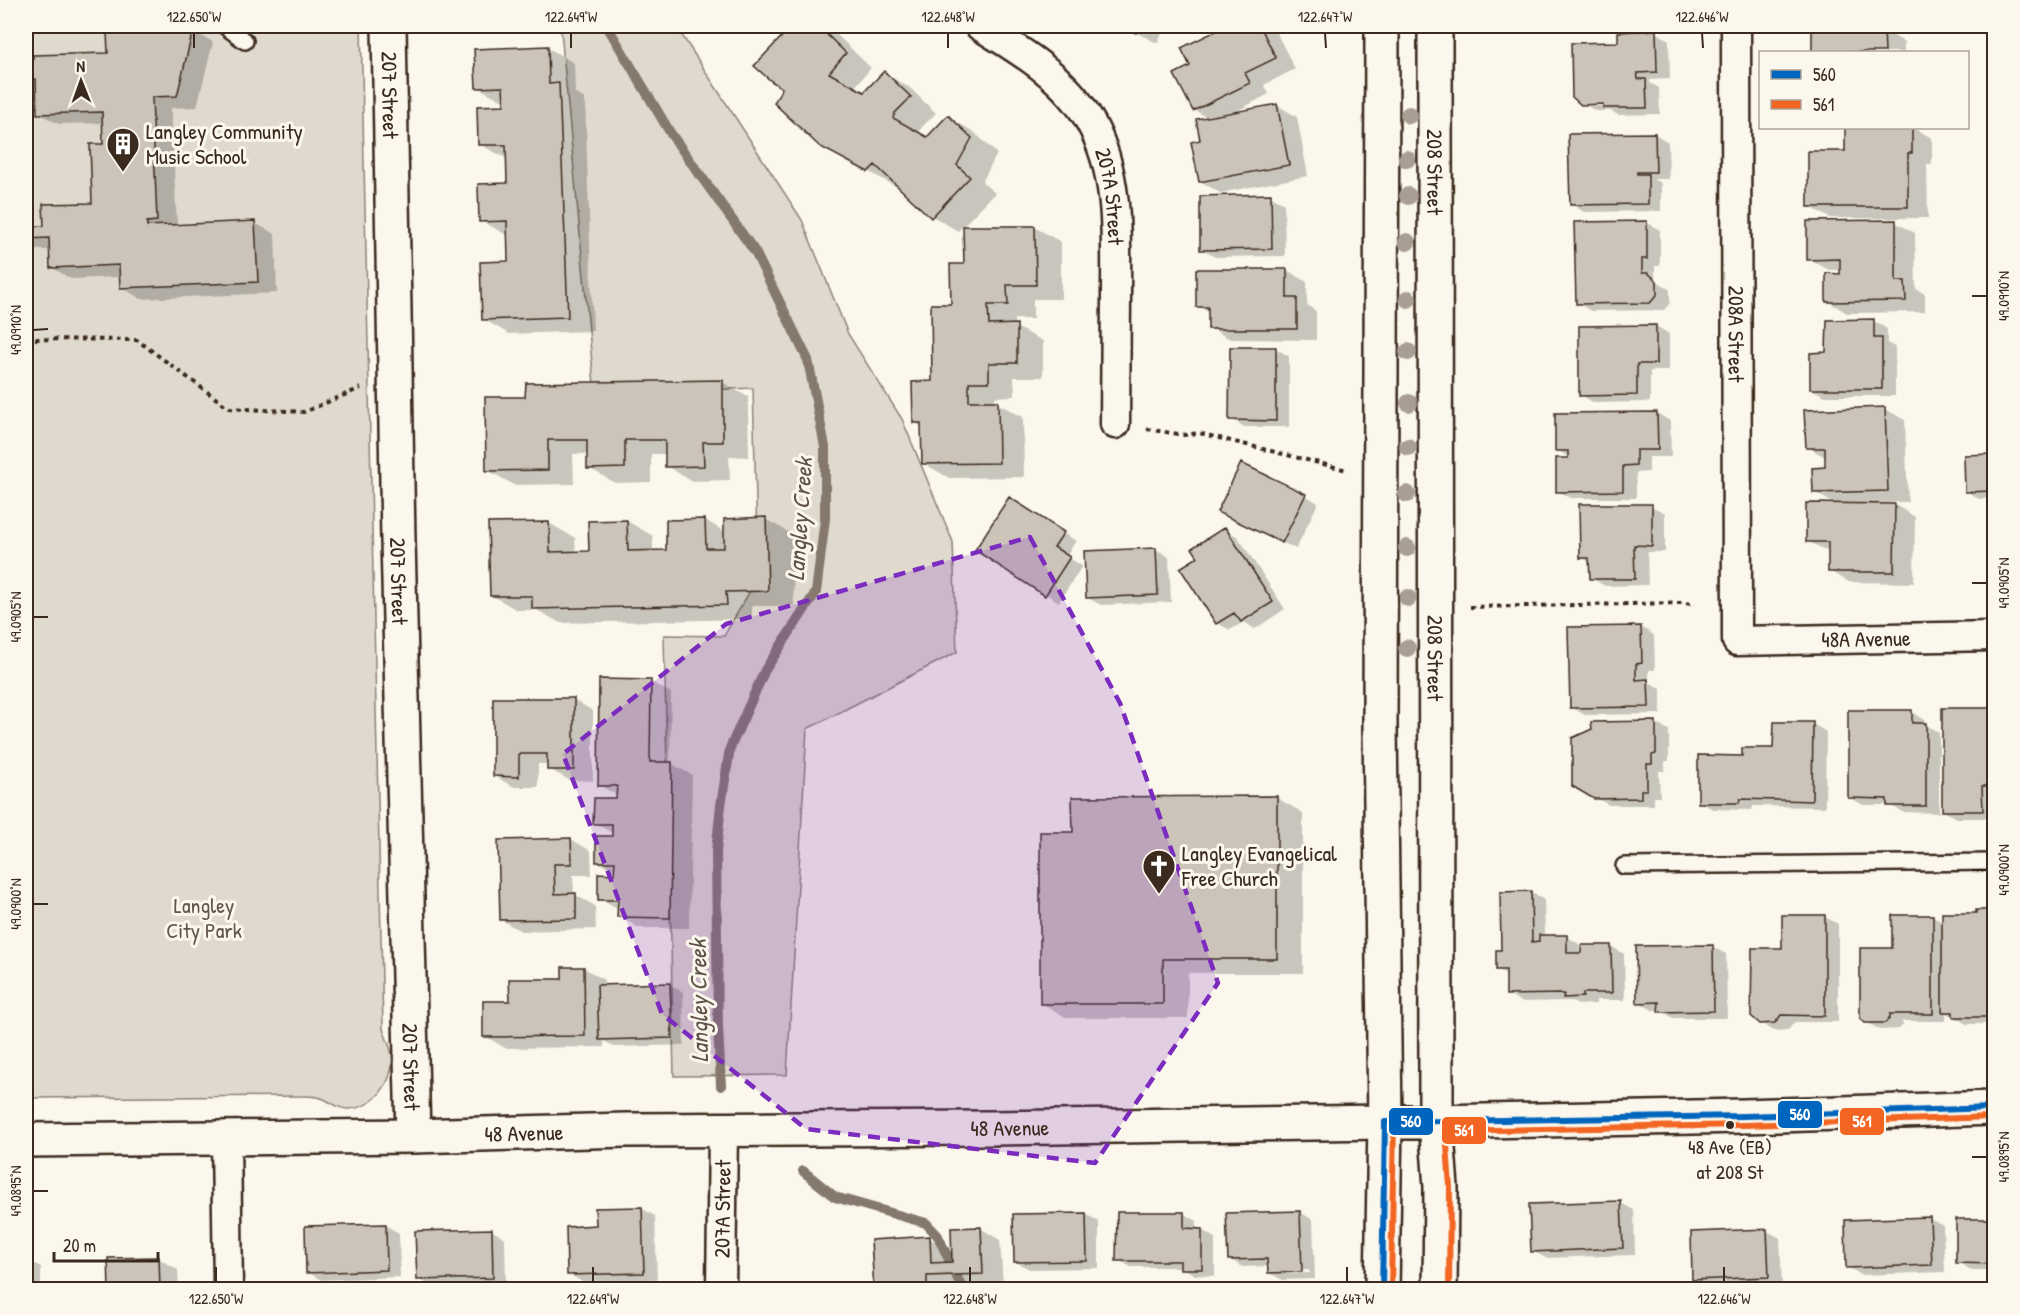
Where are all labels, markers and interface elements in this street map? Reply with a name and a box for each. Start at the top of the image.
text: 122.650°W [167,6,222,27]
text: 122.649°W [545,6,598,27]
text: 122.648°W [921,6,976,27]
text: 122.647°W [1298,6,1353,27]
text: 122.646°W [1675,6,1729,27]
north arrow [51,51,111,111]
street label: 207 Street [374,51,406,139]
legend [1759,51,1969,129]
text: N [76,55,86,77]
text: 560 [1813,62,1836,87]
text: 561 [1813,92,1834,117]
place label: Langley Community Music School [146,116,303,171]
building icon: Langley Community Music School [105,126,141,173]
street label: 208 Street [1420,129,1450,215]
street label: 207A Street [1088,144,1131,246]
text: 49.0910°N [1993,271,2014,321]
street label: 208A Street [1721,286,1752,383]
text: 49.0910°N [5,305,26,355]
water label: Langley Creek [779,455,820,582]
street label: 207 Street [383,537,415,625]
text: 49.0905°N [1993,557,2014,609]
text: 49.0905°N [5,591,26,643]
street label: 208 Street [1421,615,1451,701]
street label: 48A Avenue [1821,623,1911,654]
place label: Langley Evangelical Free Church [1181,838,1337,893]
text: 49.0900°N [1993,844,2014,896]
church icon: Langley Evangelical Free Church [1141,848,1177,895]
text: 49.0900°N [5,878,26,930]
park label: Langley City Park [166,890,242,945]
water label: Langley Creek [681,937,716,1063]
street label: 207 Street [395,1023,427,1111]
line badge: 560 [1777,1100,1823,1129]
text: 560 [1790,1103,1810,1125]
line badge: 560 [1388,1107,1434,1136]
line badge: 561 [1839,1107,1885,1136]
text: 560 [1401,1110,1421,1132]
text: 561 [1853,1110,1872,1132]
street label: 48 Avenue [970,1112,1050,1143]
line badge: 561 [1441,1116,1487,1145]
street label: 48 Avenue [484,1117,564,1149]
text: 561 [1455,1119,1474,1141]
marker: 48 Ave (EB) at 208 St [1724,1119,1736,1131]
text: 49.0895°N [1993,1132,2014,1182]
place label: 48 Ave (EB) at 208 St [1688,1133,1772,1185]
street label: 207A Street [706,1159,738,1258]
text: 49.0895°N [5,1166,26,1216]
scale bar [54,1225,158,1263]
text: 20 m [63,1233,96,1258]
text: 122.650°W [189,1288,244,1309]
text: 122.649°W [567,1288,620,1309]
text: 122.648°W [943,1288,998,1309]
text: 122.647°W [1320,1288,1375,1309]
text: 122.646°W [1697,1288,1751,1309]

